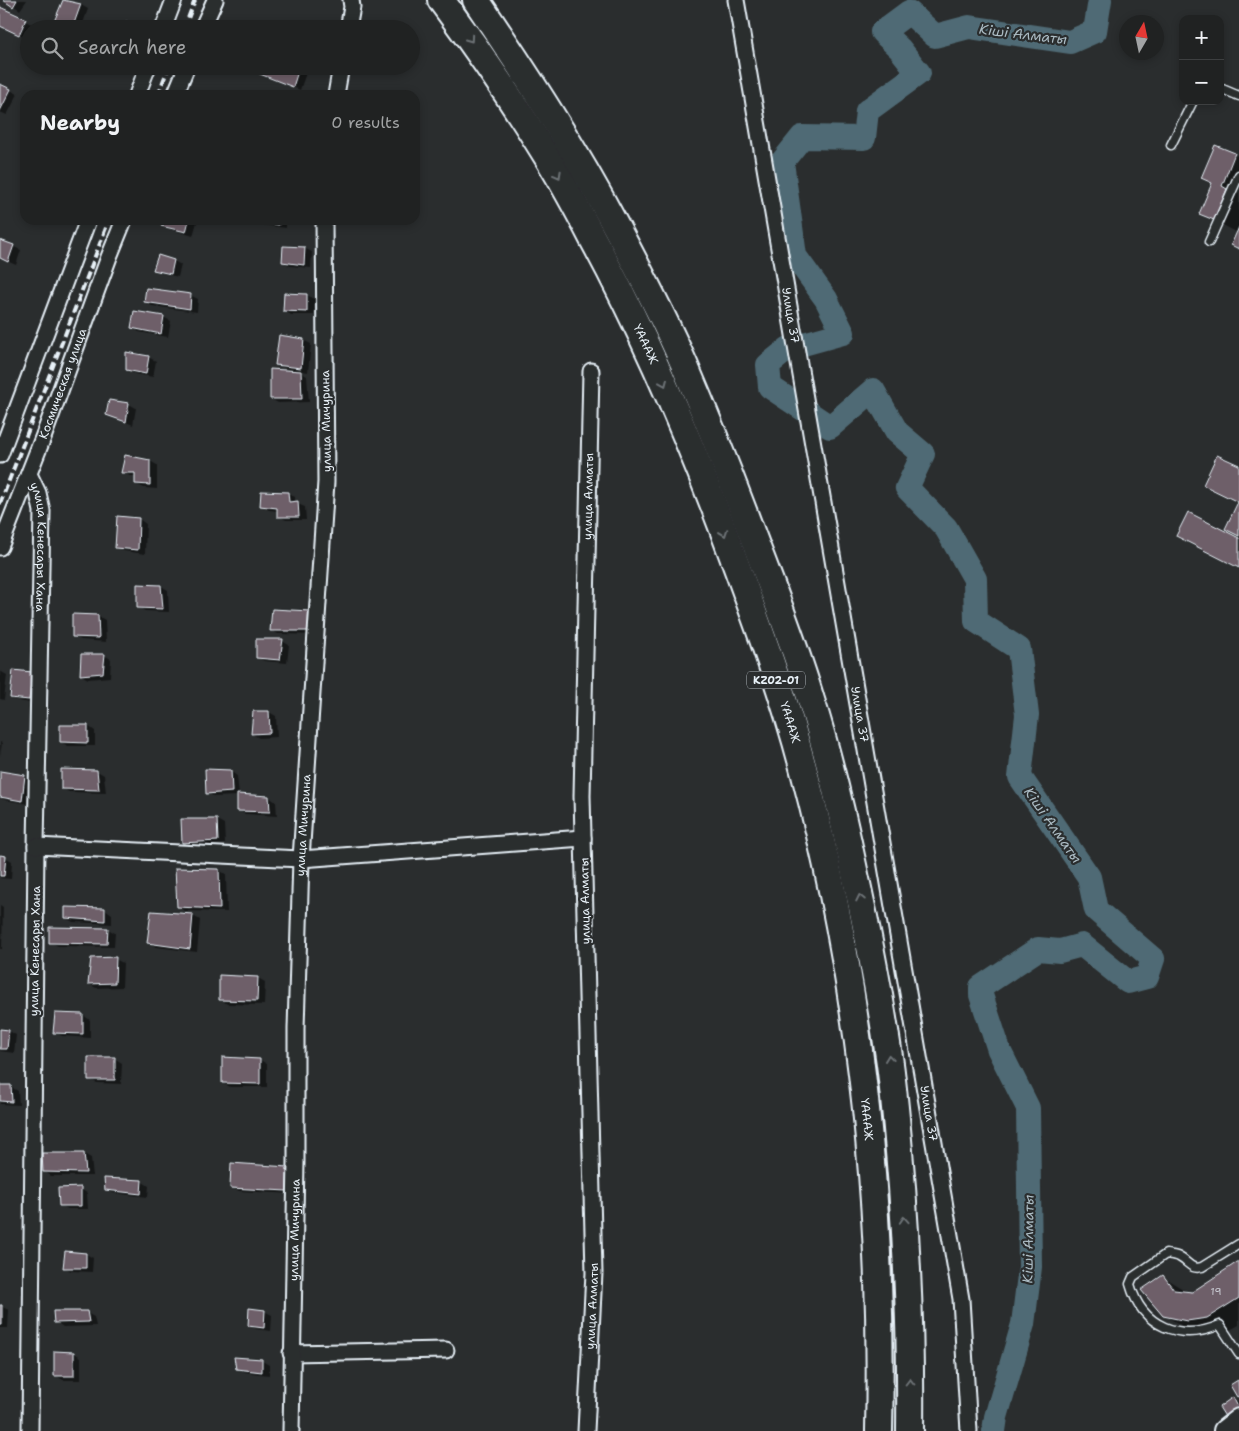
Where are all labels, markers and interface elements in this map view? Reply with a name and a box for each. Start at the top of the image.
north arrow [1119,15,1164,60]
map controls [1179,15,1224,105]
button: + [1179,15,1224,60]
search box [20,20,420,75]
water label: Кіші Алматы [978,20,1068,48]
one-way arrow [464,33,473,43]
icon: search [38,34,66,62]
text: Search here [78,35,187,60]
button: − [1179,60,1224,105]
text: Nearby [40,109,120,137]
text: 0 results [331,112,400,133]
one-way arrow [552,170,562,179]
street label: Улица 37 [778,286,803,344]
street label: ҮАААЖ [629,321,662,367]
street label: Космическая улица [35,326,90,441]
street label: улица Мичурина [317,369,335,472]
one-way arrow [657,378,668,387]
street label: улица Алматы [579,453,597,540]
street label: улица Кенесары Хана [26,479,50,612]
one-way arrow [718,529,728,537]
road number: KZ02-01 [747,672,805,688]
street label: Улица 37 [847,685,872,743]
street label: ҮАААЖ [776,699,804,745]
street label: улица Мичурина [292,773,315,876]
water label: Кіші Алматы [1020,784,1086,866]
street label: улица Алматы [576,857,594,945]
street label: улица Кенесары Хана [26,885,44,1016]
one-way arrow [856,894,866,903]
one-way arrow [884,1054,895,1062]
street label: Улица 37 [916,1084,942,1142]
street label: ҮАААЖ [857,1097,877,1142]
street label: улица Мичурина [286,1178,304,1281]
water label: Кіші Алматы [1018,1195,1038,1283]
one-way arrow [899,1216,910,1224]
street label: улица Алматы [582,1263,602,1350]
house number: 19 [1211,1285,1221,1298]
one-way arrow [905,1378,915,1386]

